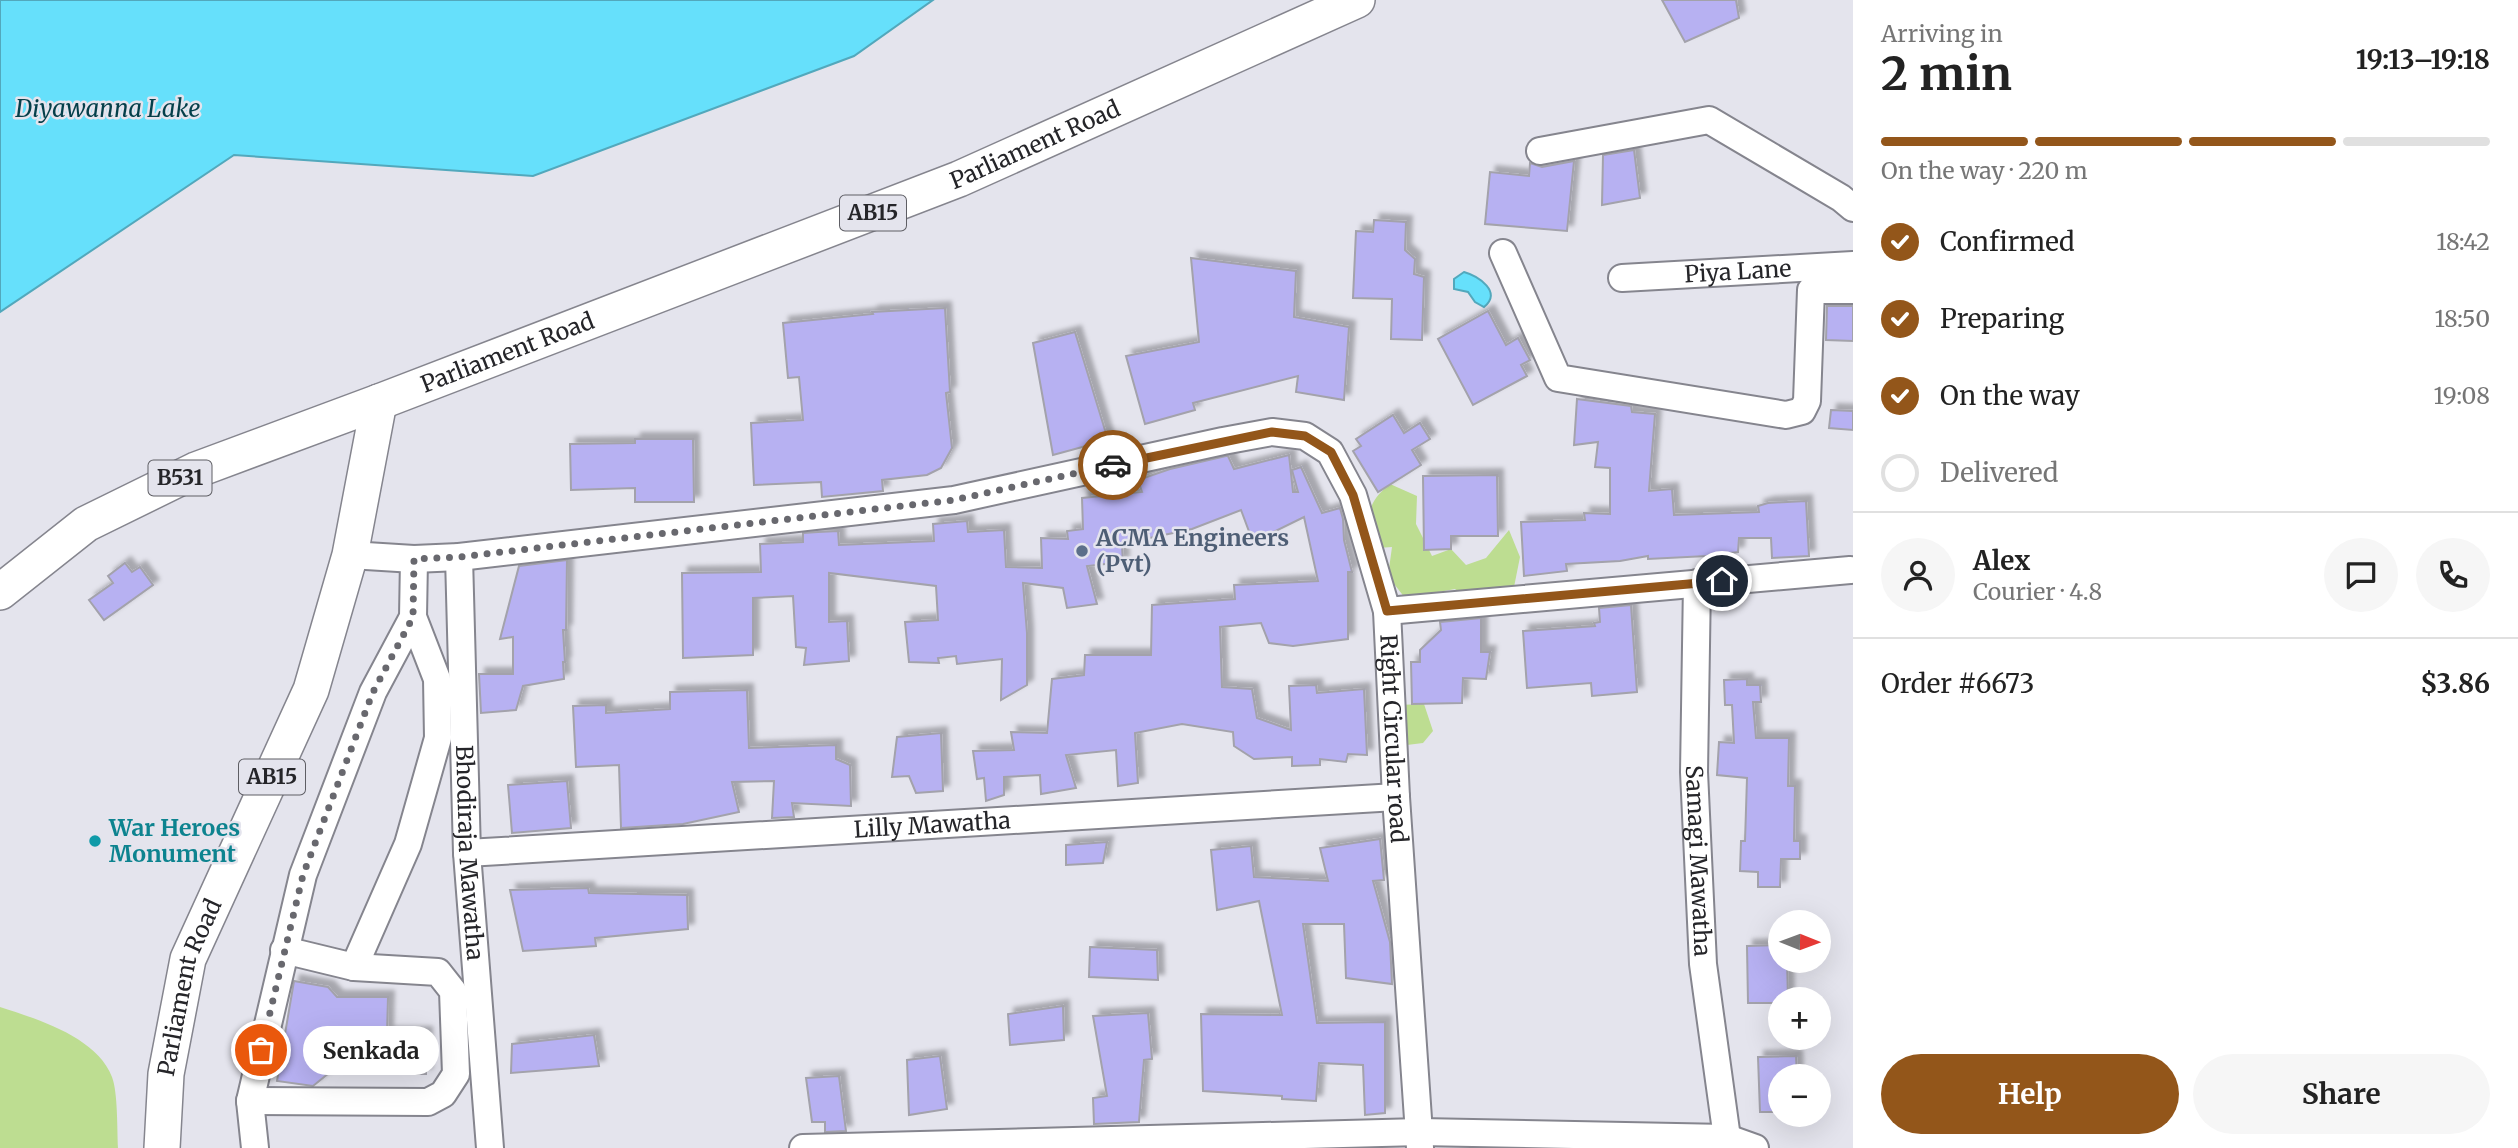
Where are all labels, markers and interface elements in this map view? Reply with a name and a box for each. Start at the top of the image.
text: Arriving in [1881,19,2003,48]
text: 19:13–19:18 [2356,43,2490,76]
text: 2 min [1881,45,2012,103]
water label: Diyawanna Lake [14,93,201,124]
street label: Parliament Road [946,94,1124,195]
text: On the way · 220 m [1881,156,2088,185]
road number: AB15 [840,196,906,230]
icon: check [1881,223,1919,261]
text: Confirmed [1940,225,2075,258]
text: 18:42 [2436,227,2490,256]
street label: Piya Lane [1683,253,1792,288]
icon: check [1881,300,1919,338]
text: Preparing [1940,302,2064,335]
text: 18:50 [2434,304,2490,333]
street label: Parliament Road [416,306,598,399]
icon: check [1881,377,1919,415]
text: On the way [1940,379,2080,412]
text: 19:08 [2433,381,2490,410]
courier [1078,430,1148,500]
icon: car [1094,446,1132,484]
text: Delivered [1940,456,2059,489]
road number: B531 [148,461,212,496]
place label: ACMA Engineers (Pvt) [1095,523,1289,578]
button: person [1881,538,1955,612]
button: chat [2324,538,2398,612]
button: phone [2416,538,2490,612]
marker: ACMA Engineers (Pvt) [1074,543,1090,559]
text: Alex [1973,544,2030,577]
pin [1692,551,1752,611]
icon: home [1703,562,1741,600]
text: Courier · 4.8 [1973,577,2102,606]
street label: Right Circular road [1374,633,1414,844]
text: Order #6673 [1881,667,2034,700]
text: $3.86 [2420,667,2490,700]
street label: Bhodiraja Mawatha [450,745,490,961]
road number: AB15 [239,760,305,794]
street label: Samagi Mawatha [1680,765,1718,957]
street label: Lilly Mawatha [853,805,1011,844]
place label: War Heroes Monument [108,813,240,868]
marker: War Heroes Monument [87,833,103,849]
street label: Parliament Road [151,894,228,1078]
north arrow [1768,910,1830,973]
map controls [1768,910,1831,1127]
button: + [1768,987,1831,1050]
pin [231,1020,291,1080]
callout: Senkada [303,1026,440,1074]
icon: bag [242,1031,280,1069]
text: Senkada [322,1036,420,1065]
button: Help [1881,1054,2179,1134]
button: Share [2193,1054,2490,1134]
button: − [1768,1064,1831,1127]

